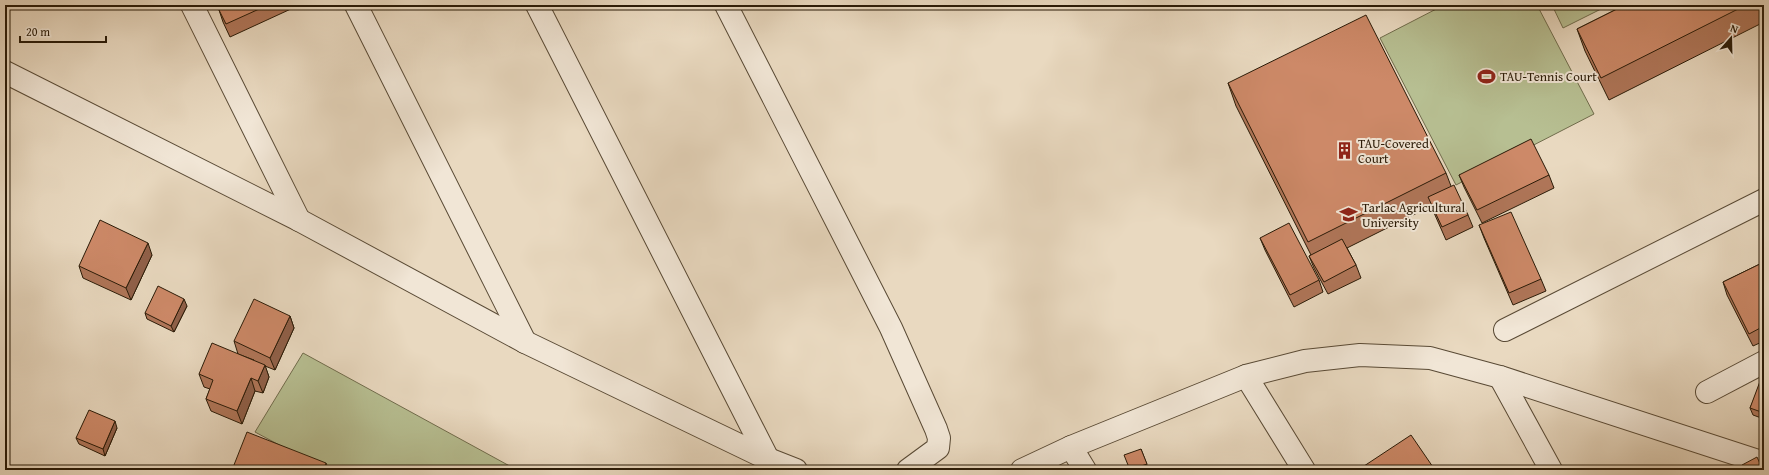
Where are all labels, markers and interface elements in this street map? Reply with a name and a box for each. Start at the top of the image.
scale bar [20,18,106,44]
north arrow [1711,18,1751,58]
text: N [1728,20,1741,38]
text: 20 m [26,23,50,40]
sports icon: TAU-Tennis Court [1477,66,1497,86]
place label: TAU-Tennis Court [1500,67,1597,86]
place label: TAU-Covered Court [1358,134,1429,168]
building icon: TAU-Covered Court [1335,140,1355,160]
place label: Tarlac Agricultural University [1362,198,1466,232]
school or university icon: Tarlac Agricultural University [1339,204,1359,224]

